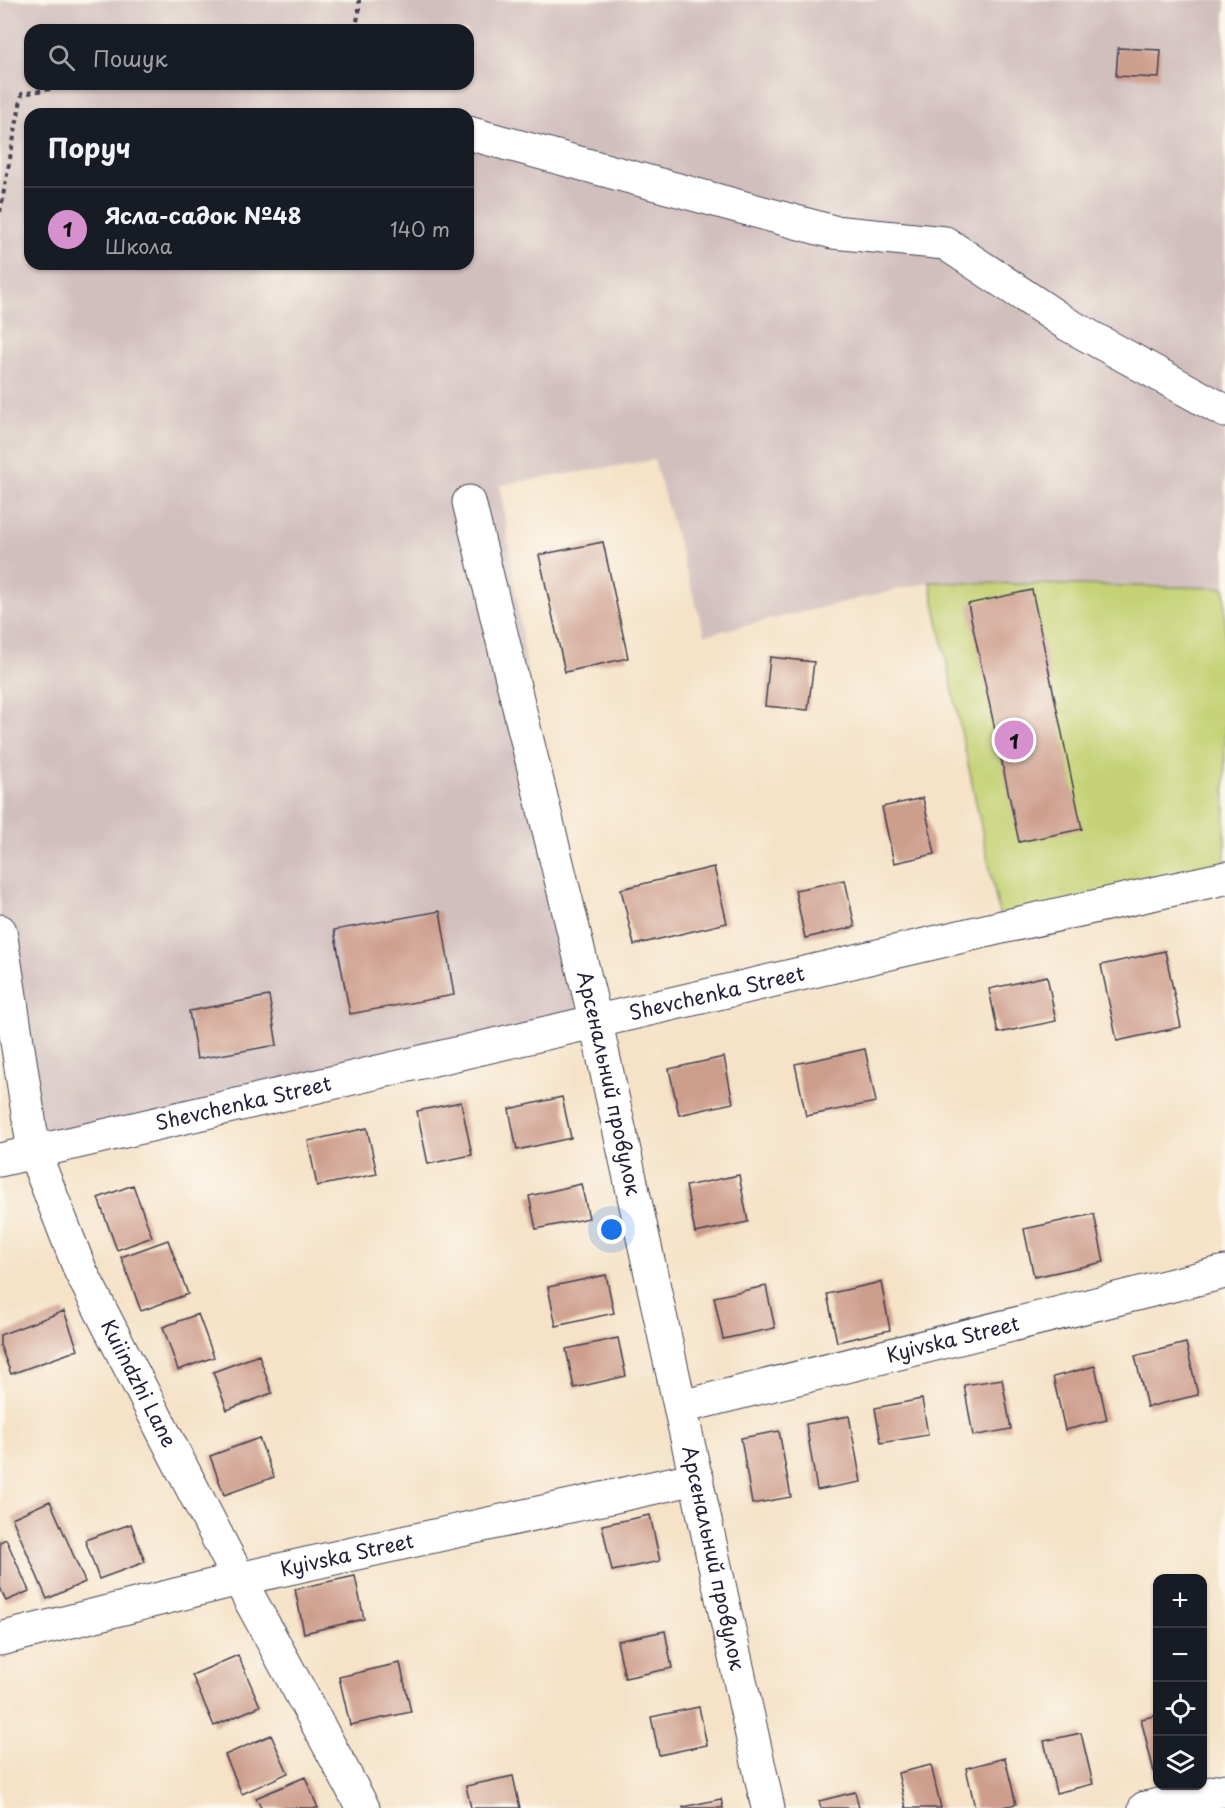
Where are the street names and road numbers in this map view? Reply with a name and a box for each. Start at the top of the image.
street label: Shevchenka Street [626,957,807,1027]
street label: Арсенальний провулок [570,968,649,1198]
street label: Shevchenka Street [153,1068,334,1137]
street label: Kyivska Street [883,1308,1022,1369]
street label: Kuiindzhi Lane [94,1314,185,1452]
street label: Арсенальний провулок [675,1443,753,1673]
street label: Kyivska Street [277,1525,416,1583]

